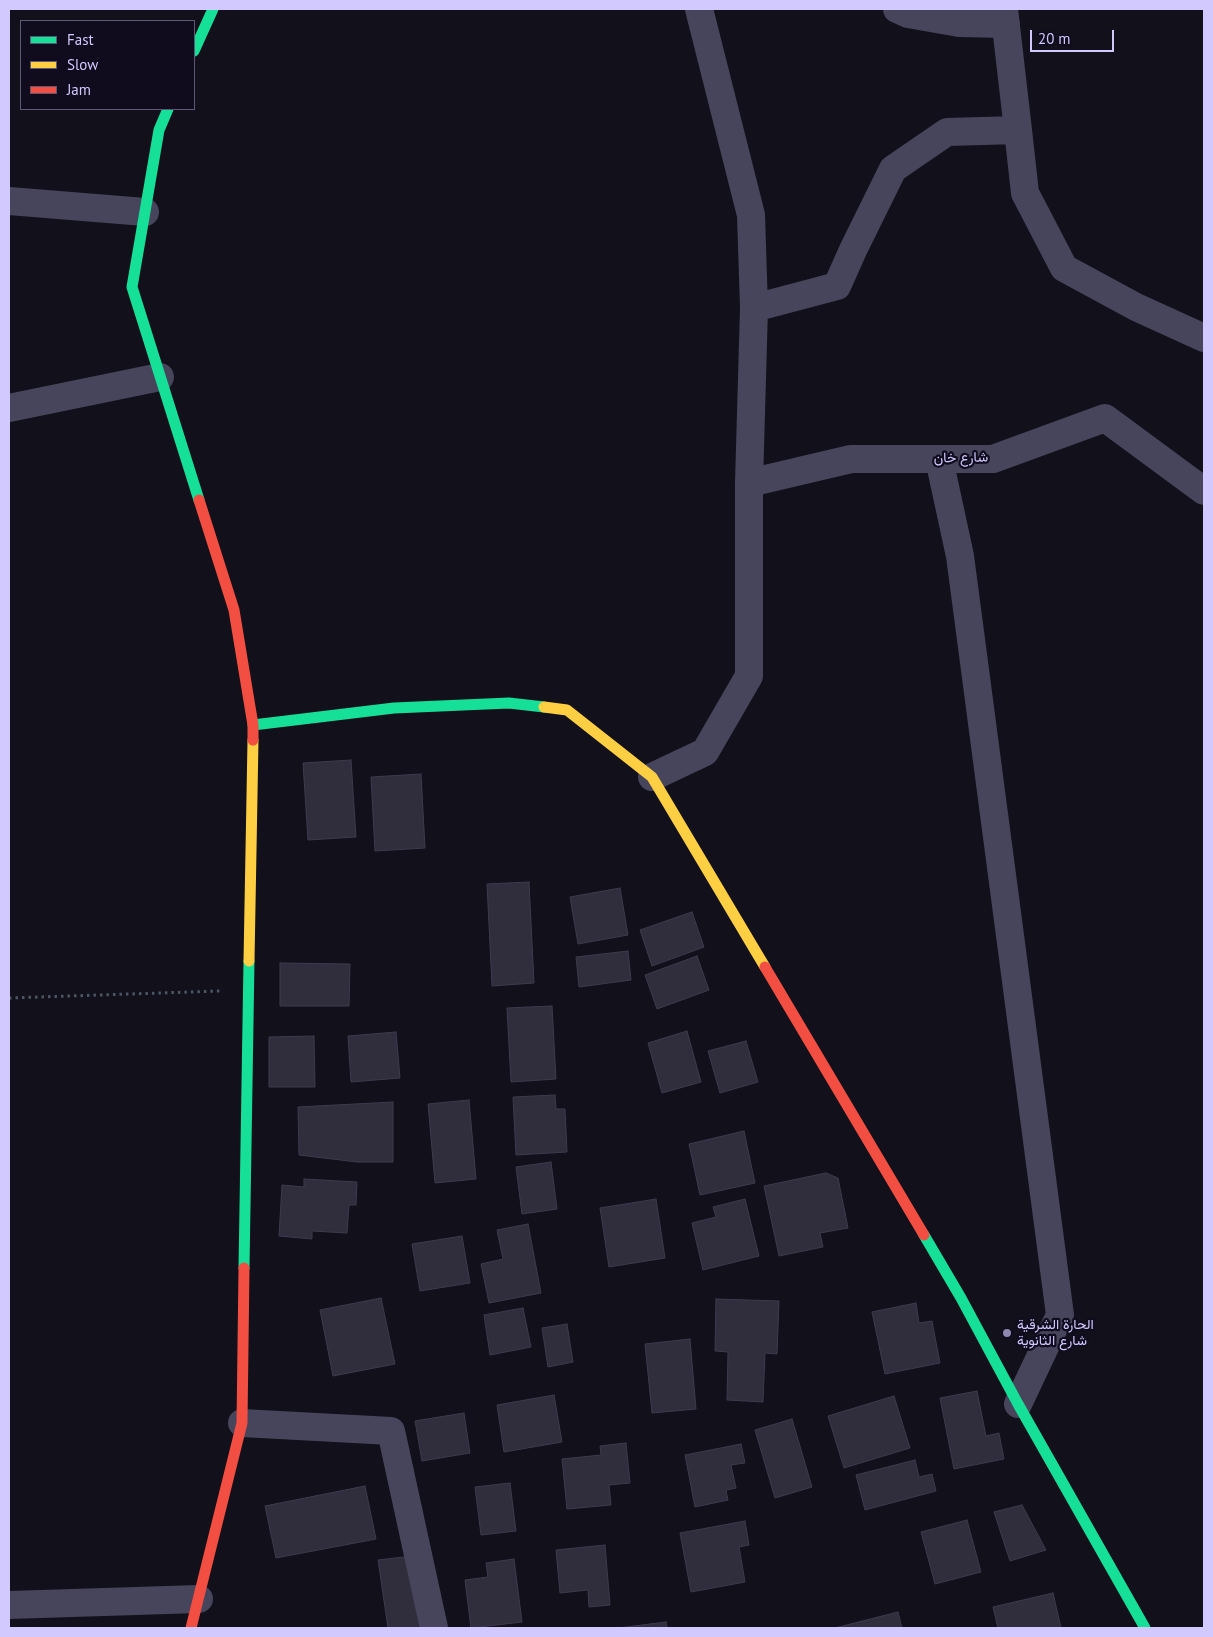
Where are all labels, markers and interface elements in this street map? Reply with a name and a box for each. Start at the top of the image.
legend [20,20,195,110]
scale bar [1033,20,1117,52]
text: 20 m [1038,29,1071,48]
text: Fast [67,30,94,49]
text: Slow [67,55,98,74]
text: Jam [67,80,91,99]
street label: شارع خان [934,449,988,467]
place label: الحارة الشرقية شارع الثانوية [1017,1317,1094,1350]
marker: الحارة الشرقية شارع الثانوية [1001,1327,1013,1339]

